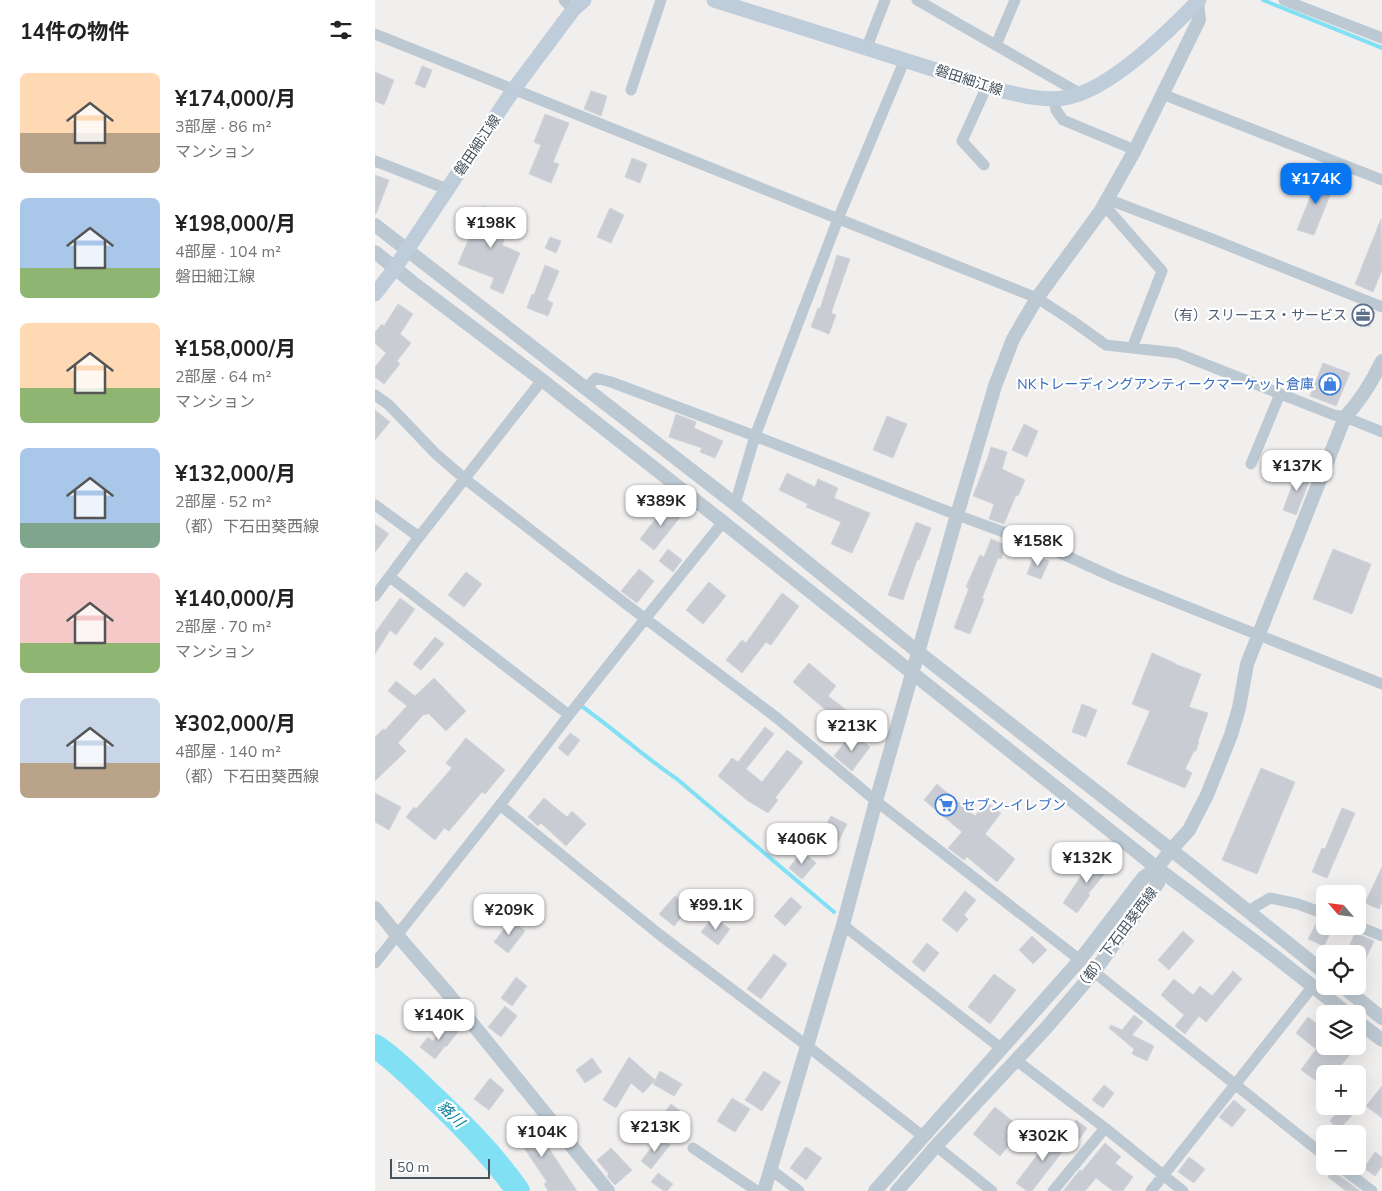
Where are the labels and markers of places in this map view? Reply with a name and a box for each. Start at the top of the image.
pin: ¥174K [1281,162,1351,205]
pin: ¥198K [456,206,526,249]
office icon: （有）スリーエス・サービス [1351,303,1375,327]
place label: （有）スリーエス・サービス [1165,306,1347,325]
shop icon: NKトレーディングアンティークマーケット倉庫 [1318,372,1342,396]
place label: NKトレーディングアンティークマーケット倉庫 [1017,375,1314,394]
pin: ¥137K [1262,450,1332,492]
pin: ¥389K [626,484,696,527]
pin: ¥158K [1003,524,1073,567]
pin: ¥213K [817,710,887,752]
supermarket icon: セブン-イレブン [934,793,958,817]
place label: セブン-イレブン [962,796,1066,815]
pin: ¥406K [767,822,837,865]
pin: ¥132K [1052,842,1122,884]
pin: ¥99.1K [675,888,757,931]
pin: ¥209K [474,894,544,936]
pin: ¥140K [404,998,474,1041]
pin: ¥213K [620,1110,690,1153]
pin: ¥104K [507,1116,577,1158]
pin: ¥302K [1008,1120,1078,1162]

